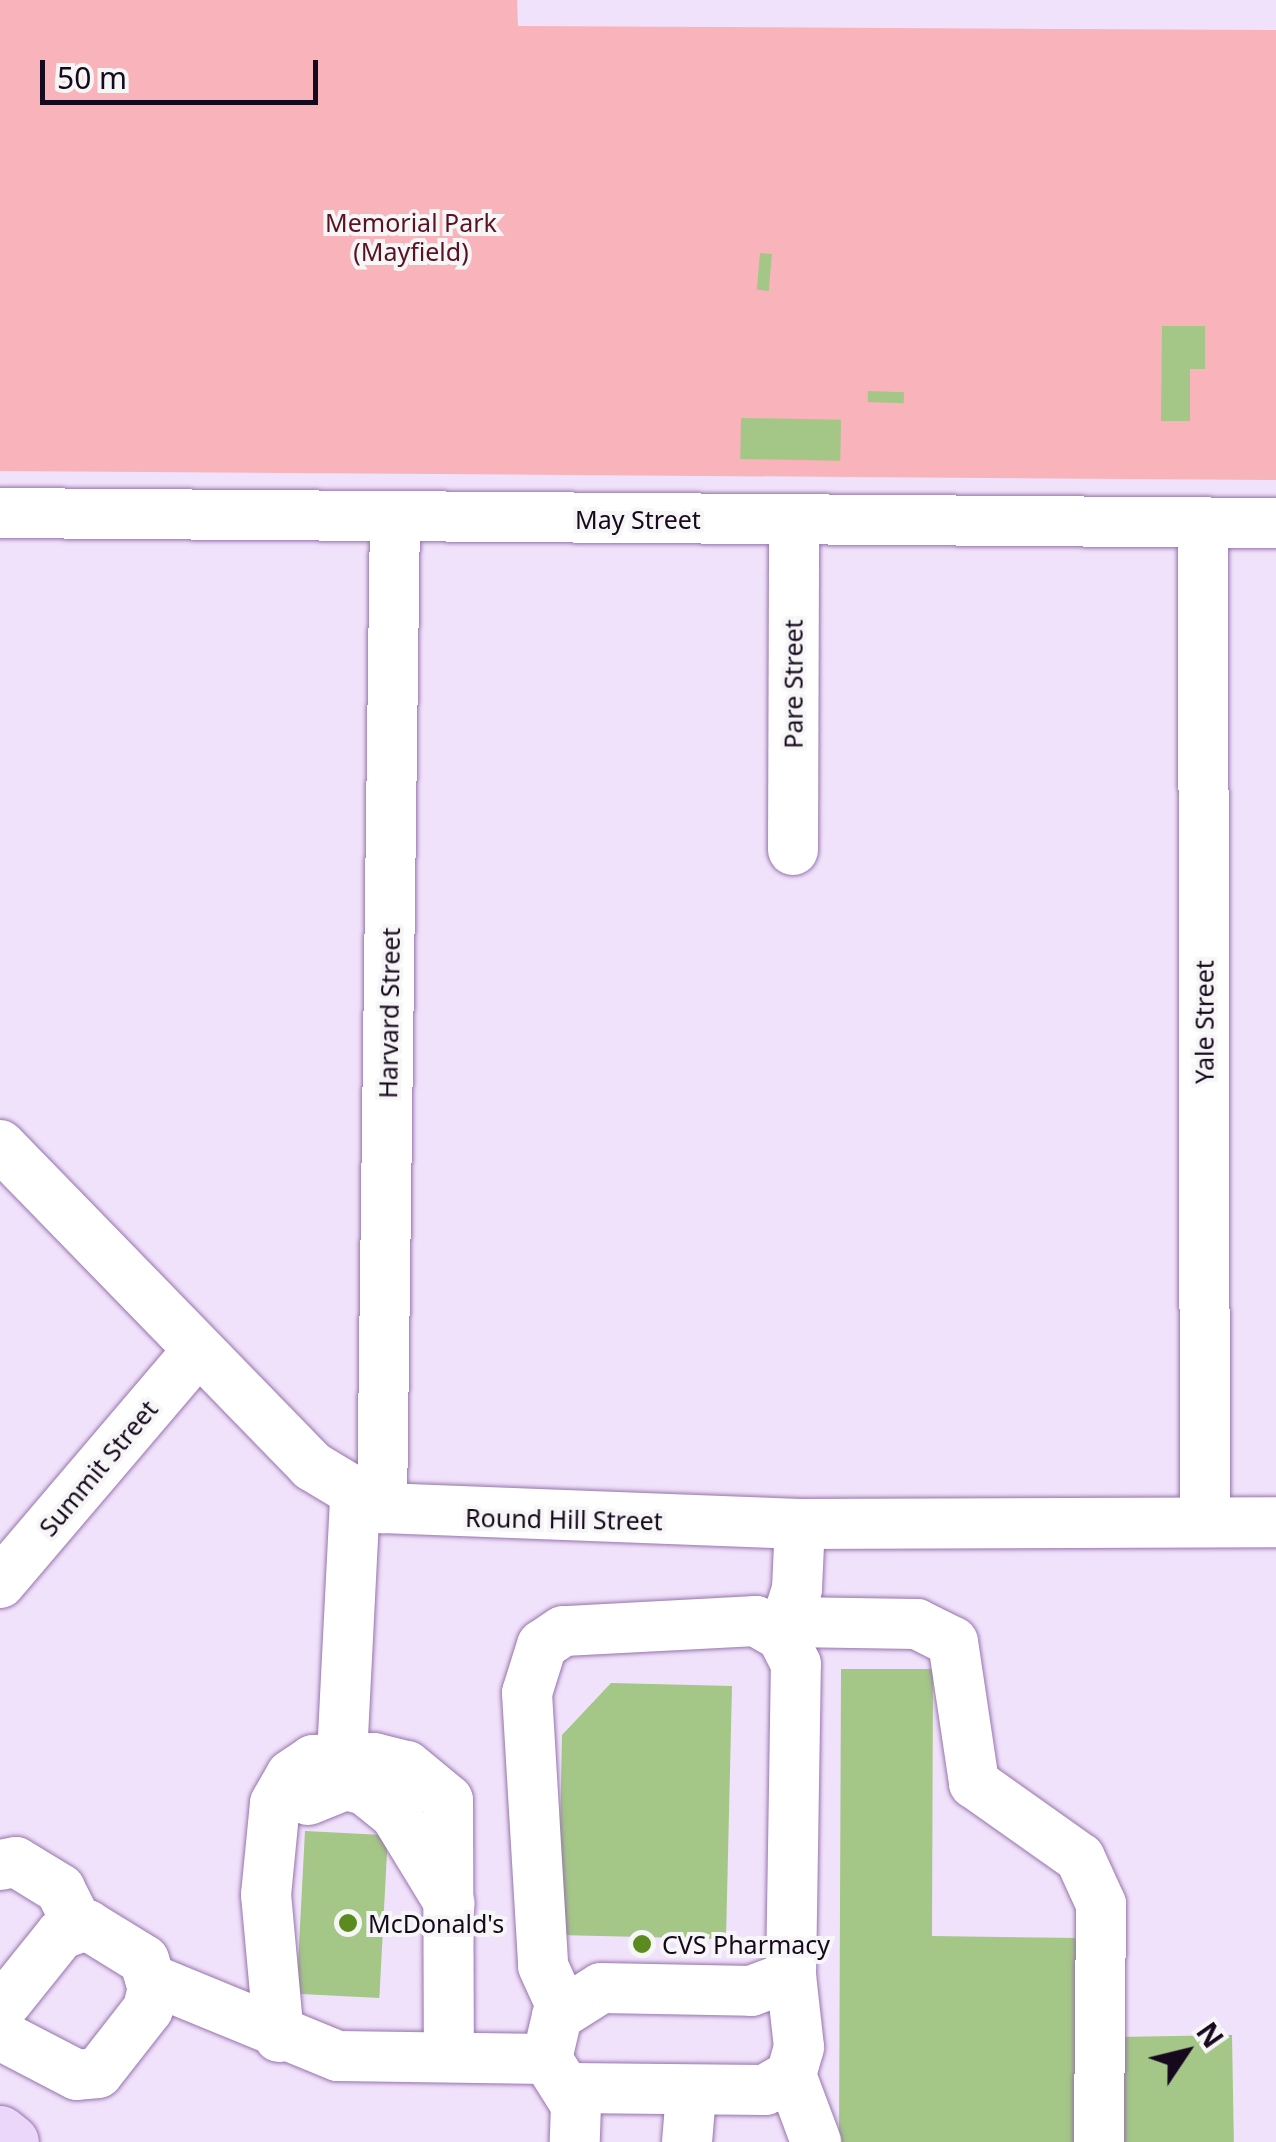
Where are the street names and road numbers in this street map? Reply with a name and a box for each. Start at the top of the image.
street label: May Street [575,504,701,534]
street label: Pare Street [778,619,808,749]
street label: Harvard Street [373,927,405,1099]
street label: Yale Street [1189,960,1219,1084]
street label: Summit Street [33,1394,163,1542]
street label: Round Hill Street [465,1502,663,1536]

